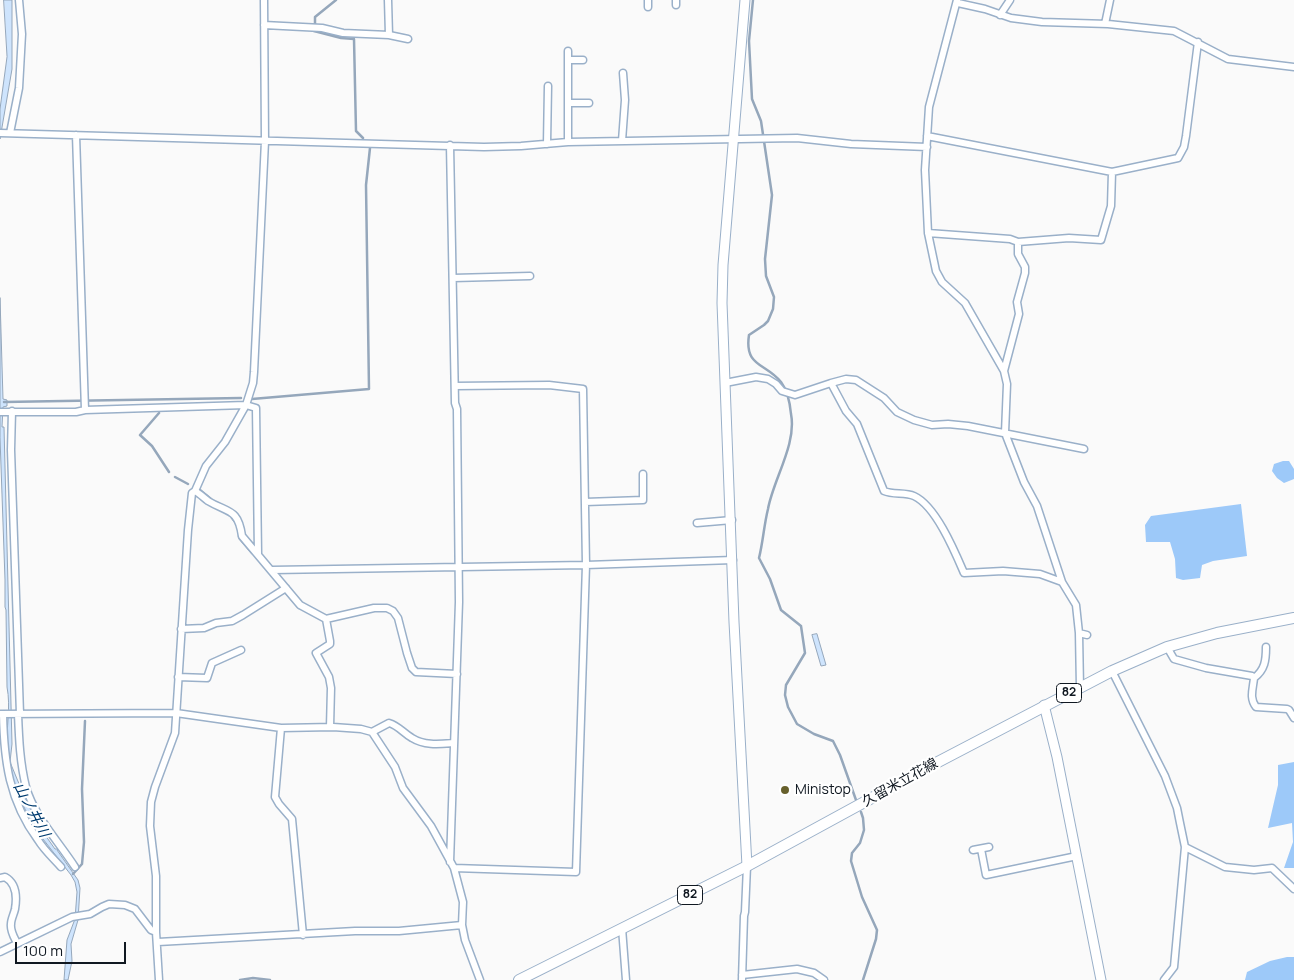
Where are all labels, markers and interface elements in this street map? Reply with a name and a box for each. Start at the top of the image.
road number: 82 [1056,684,1082,702]
street label: 久留米立花線 [859,755,941,811]
water label: 山ノ井川 [9,779,53,841]
place label: Ministop [795,782,851,798]
marker: Ministop [779,784,791,796]
road number: 82 [678,886,702,904]
scale bar [18,932,129,964]
text: 100 m [23,940,63,961]

